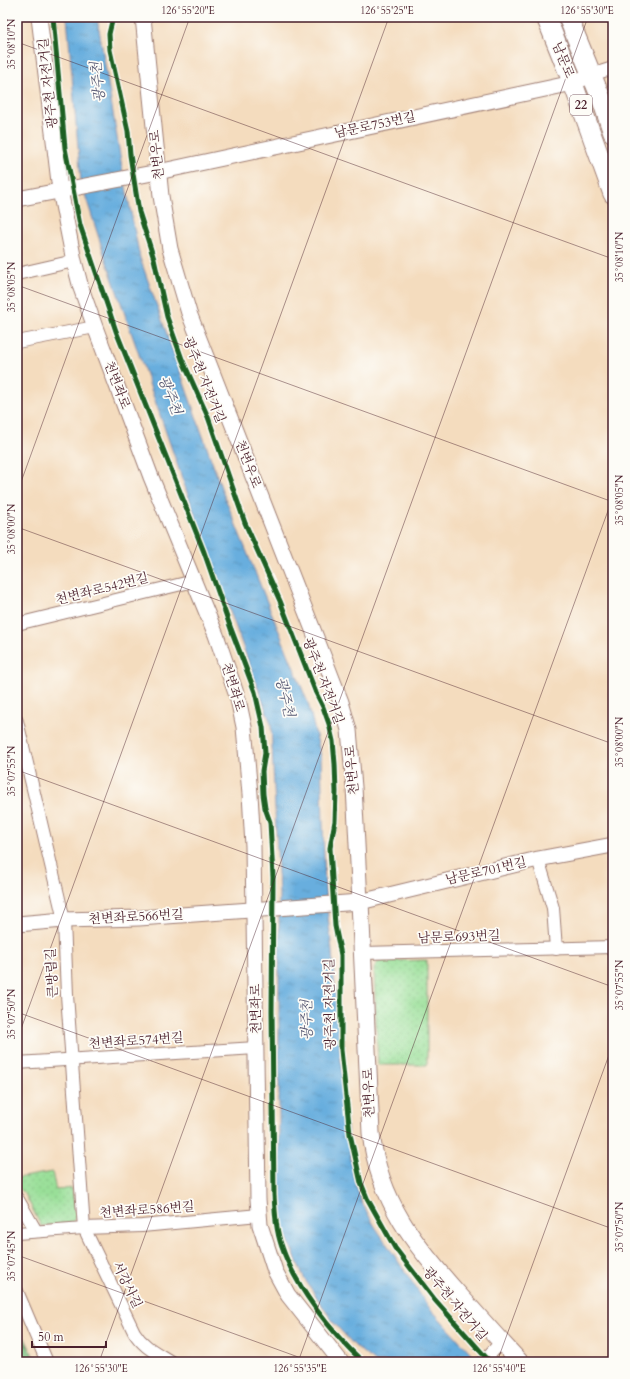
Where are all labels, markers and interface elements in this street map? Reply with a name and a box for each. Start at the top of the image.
text: 126°55'20"E [161,4,215,18]
text: 126°55'25"E [360,4,414,18]
text: 126°55'30"E [560,4,614,18]
text: 35°08'10"N [5,18,19,69]
street label: 광주천 자전거길 [34,37,62,129]
street label: 남문로 [548,39,579,81]
water label: 광주천 [86,59,110,103]
road number: 22 [570,95,592,115]
street label: 남문로753번길 [333,108,417,142]
street label: 천변우로 [145,129,169,181]
text: 35°08'10"N [613,231,627,282]
text: 35°08'05"N [5,261,19,312]
street label: 광주천 자전거길 [179,334,229,426]
street label: 천변좌로 [100,358,135,412]
water label: 광주천 [154,373,187,419]
street label: 천변우로 [231,437,266,491]
text: 35°08'05"N [613,474,627,525]
text: 35°08'00"N [5,503,19,554]
street label: 천변좌로542번길 [54,569,150,609]
street label: 광주천 자전거길 [298,635,348,727]
street label: 천변좌로 [217,660,249,714]
water label: 광주천 [271,675,299,720]
text: 35°08'00"N [613,716,627,767]
street label: 천변우로 [341,744,363,796]
text: 35°07'55"N [5,745,19,796]
street label: 남문로701번길 [444,853,528,889]
street label: 천변좌로566번길 [88,906,184,928]
street label: 남문로693번길 [417,927,501,947]
street label: 큰방림길 [42,947,62,999]
street label: 광주천 자전거길 [320,958,340,1050]
text: 35°07'55"N [613,959,627,1010]
street label: 천변좌로 [247,983,265,1034]
text: 35°07'50"N [5,988,19,1039]
water label: 광주천 [297,998,317,1040]
street label: 천변좌로574번길 [88,1029,184,1053]
street label: 천변우로 [359,1067,379,1118]
street label: 천변좌로586번길 [99,1198,195,1222]
text: 35°07'50"N [613,1201,627,1252]
text: 35°07'45"N [5,1230,19,1281]
street label: 서강사길 [108,1258,146,1312]
street label: 광주천 자전거길 [419,1263,491,1345]
scale bar [32,1323,106,1349]
text: 50 m [38,1329,65,1345]
text: 126°55'30"E [74,1362,128,1376]
text: 126°55'35"E [273,1362,327,1376]
text: 126°55'40"E [472,1362,526,1376]

